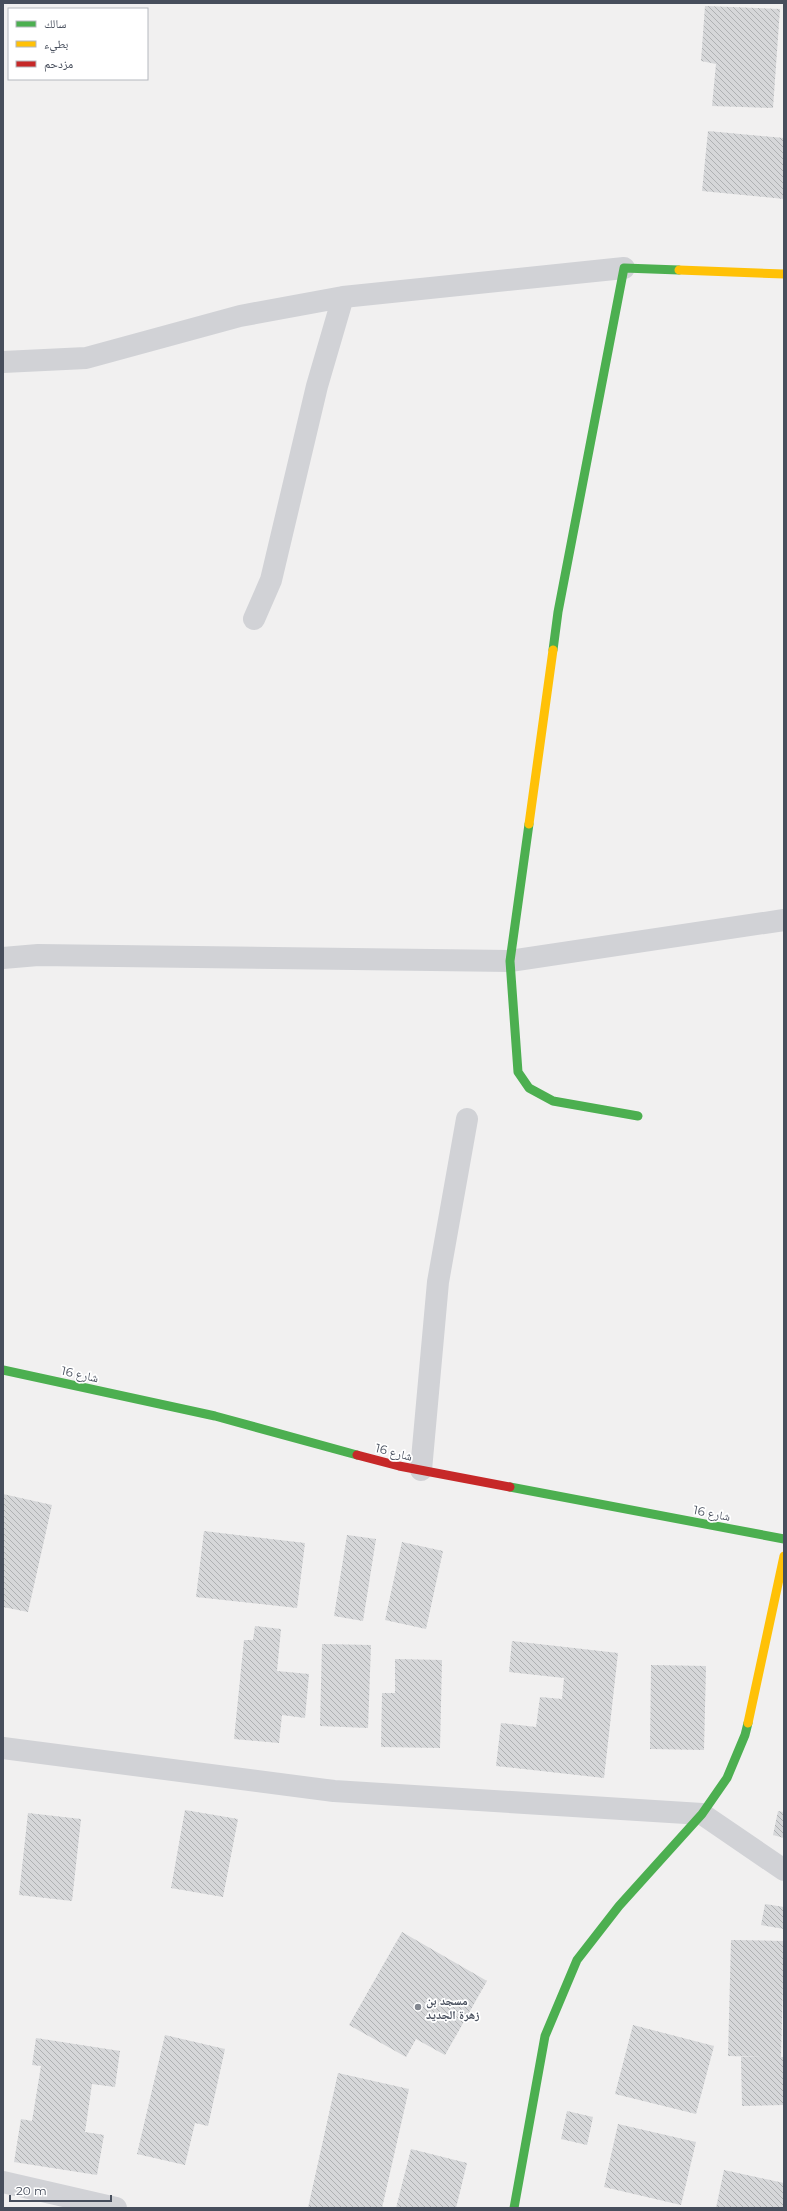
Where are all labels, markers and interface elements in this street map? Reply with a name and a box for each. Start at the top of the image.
legend [8,8,148,80]
text: سالك [44,16,66,31]
text: بطيء [44,36,68,54]
text: مزدحم [44,56,73,72]
street label: شارع 16 [60,1363,100,1386]
street label: شارع 16 [374,1440,414,1465]
street label: شارع 16 [692,1502,732,1525]
place label: مسجد بن زهرة الجديد [426,1993,480,2022]
marker: مسجد بن زهرة الجديد [413,2002,423,2012]
scale bar [10,2177,111,2203]
text: 20 m [16,2183,47,2198]

